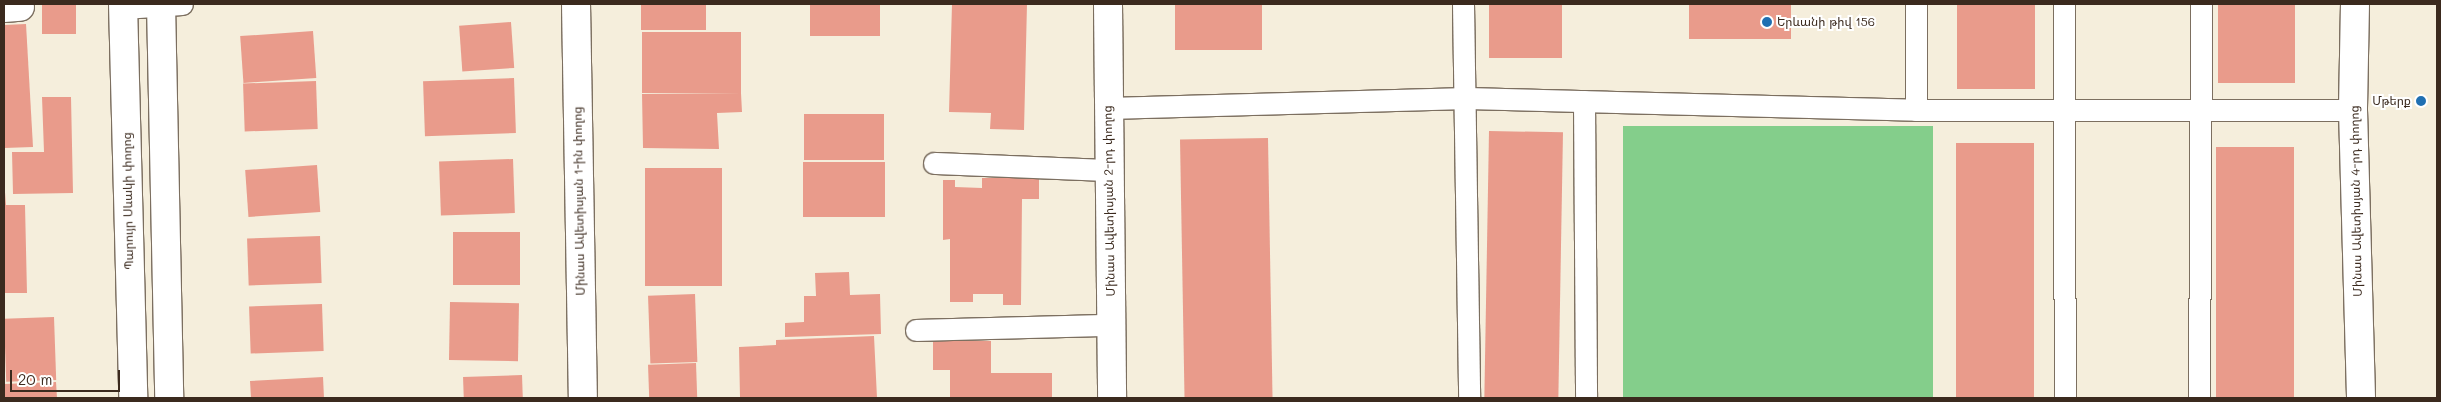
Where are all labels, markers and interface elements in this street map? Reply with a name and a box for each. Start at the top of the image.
place label: Երևանի թիվ 156 [1777,15,1875,29]
marker: Երևանի թիվ 156 [1761,16,1773,28]
place label: Մթերք [2372,94,2411,108]
marker: Մթերք [2415,95,2427,107]
street label: Մինաս Ավետիսյան 2-րդ փողոց [1100,105,1118,297]
street label: Մինաս Ավետիսյան 4-րդ փողոց [2347,105,2365,297]
street label: Մինաս Ավետիսյան 1-ին փողոց [570,106,588,296]
street label: Պարույր Սևակի փողոց [120,132,136,270]
scale bar [12,360,122,392]
text: 20 m [18,369,52,389]

